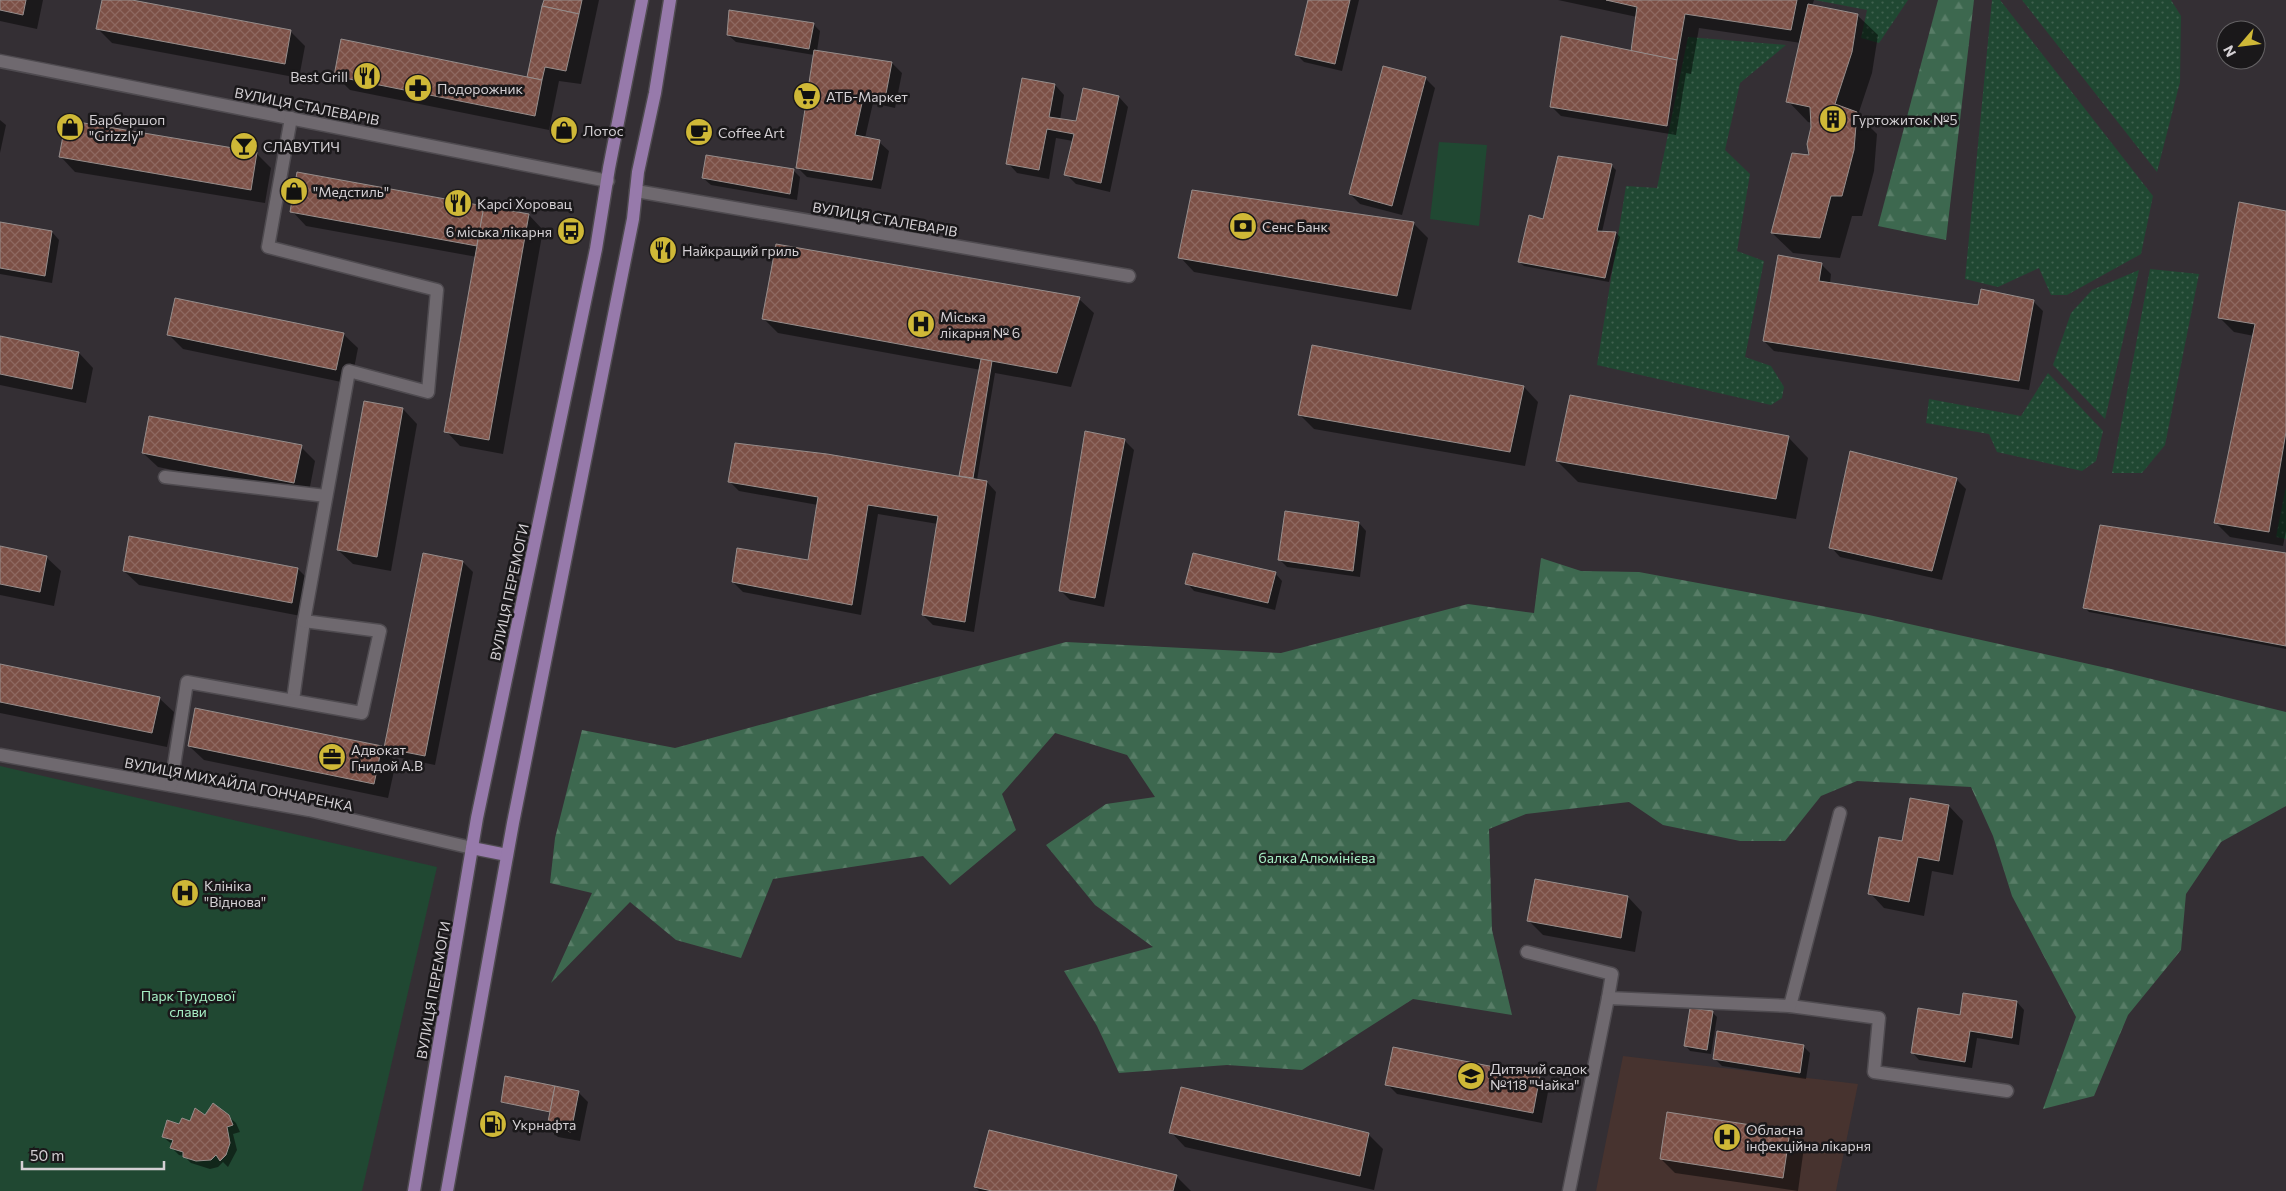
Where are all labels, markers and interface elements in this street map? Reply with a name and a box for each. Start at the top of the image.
north arrow [2216,20,2266,70]
text: N [2219,43,2239,60]
restaurant icon: Best Grill [352,61,382,91]
place label: Best Grill [290,68,348,85]
pharmacy icon: Подорожник [403,73,433,103]
place label: Подорожник [437,80,524,97]
supermarket icon: АТБ-Маркет [792,81,822,111]
street label: ВУЛИЦЯ СТАЛЕВАРІВ [233,84,381,128]
place label: АТБ-Маркет [826,88,908,105]
building icon: Гуртожиток №5 [1818,104,1848,134]
place label: Барбершоп "Grizzly" [89,111,165,144]
place label: Гуртожиток №5 [1852,111,1957,128]
shop icon: Барбершоп "Grizzly" [55,112,85,142]
shop icon: Лотос [549,115,579,145]
cafe icon: Coffee Art [684,117,714,147]
place label: Лотос [583,122,624,139]
place label: Coffee Art [718,124,785,141]
bar icon: СЛАВУТИЧ [229,131,259,161]
place label: СЛАВУТИЧ [263,138,340,155]
shop icon: "Медстиль" [279,176,309,206]
place label: "Медстиль" [313,183,389,200]
restaurant icon: Карсі Хоровац [443,188,473,218]
place label: Карсі Хоровац [477,195,572,212]
street label: ВУЛИЦЯ СТАЛЕВАРІВ [811,198,959,240]
bank icon: Сенс Банк [1228,211,1258,241]
bus stop icon: 6 міська лікарня [556,216,586,246]
place label: Сенс Банк [1262,218,1329,235]
place label: 6 міська лікарня [446,223,552,240]
restaurant icon: Найкращий гриль [648,235,678,265]
place label: Найкращий гриль [682,242,799,259]
place label: Мiська лiкарня № 6 [940,308,1020,341]
hospital icon: Мiська лiкарня № 6 [906,309,936,339]
street label: ВУЛИЦЯ ПЕРЕМОГИ [486,522,532,662]
place label: Адвокат Гнидой А.В [351,741,423,774]
office icon: Адвокат Гнидой А.В [317,742,347,772]
street label: ВУЛИЦЯ МИХАЙЛА ГОНЧАРЕНКА [123,753,355,815]
park label: балка Алюмінієва [1258,849,1376,866]
place label: Клініка "Віднова" [204,877,266,910]
hospital icon: Клініка "Віднова" [170,878,200,908]
street label: ВУЛИЦЯ ПЕРЕМОГИ [412,920,454,1060]
park label: Парк Трудової слави [141,987,236,1020]
place label: Дитячий садок №118 "Чайка" [1490,1060,1588,1093]
school or university icon: Дитячий садок №118 "Чайка" [1456,1061,1486,1091]
fuel station icon: Укрнафта [478,1109,508,1139]
place label: Укрнафта [512,1116,576,1133]
place label: Обласна інфекційна лікарня [1746,1121,1871,1154]
hospital icon: Обласна інфекційна лікарня [1712,1122,1742,1152]
scale bar [22,1138,165,1170]
text: 50 m [30,1146,64,1164]

